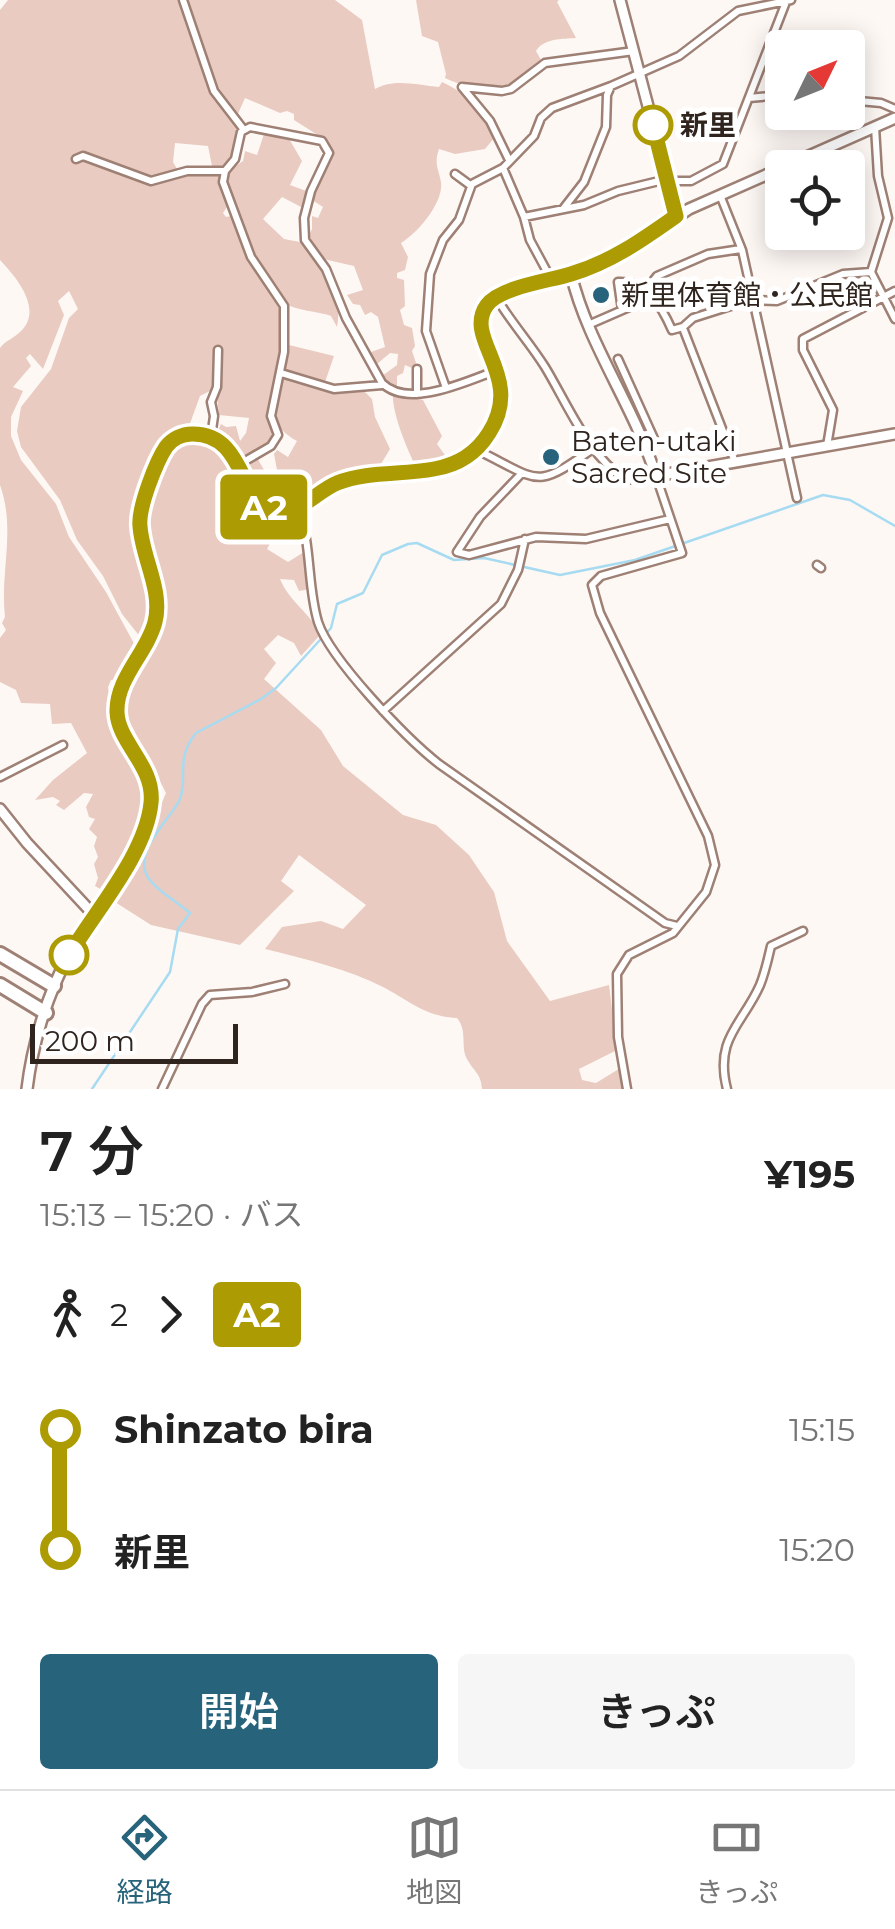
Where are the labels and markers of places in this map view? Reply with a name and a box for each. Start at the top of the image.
marker: 新里 [634,106,672,144]
place label: 新里 [680,108,736,142]
place label: 新里体育館・公民館 [621,278,873,312]
marker: 新里体育館・公民館 [590,284,612,306]
place label: Baten-utaki Sacred Site [571,424,736,490]
marker: Baten-utaki Sacred Site [540,446,562,468]
unlabelled marker [50,936,88,974]

